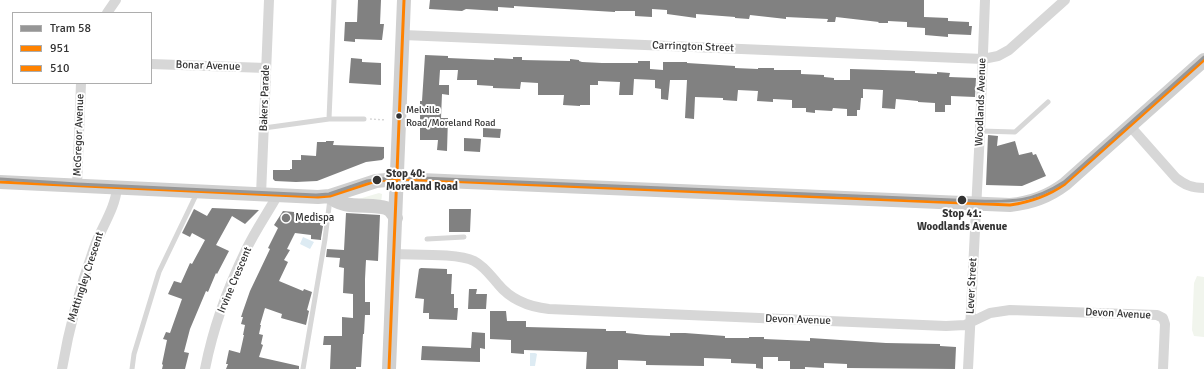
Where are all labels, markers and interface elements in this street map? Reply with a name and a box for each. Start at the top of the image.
legend [12,12,152,84]
text: Tram 58 [50,21,91,36]
street label: Carrington Street [652,39,734,55]
text: 951 [50,41,69,56]
street label: Bonar Avenue [175,58,241,74]
street label: Woodlands Avenue [973,58,989,146]
text: 510 [50,61,69,76]
street label: Bakers Parade [257,64,273,132]
street label: McGregor Avenue [71,93,87,177]
place label: Melville Road/Moreland Road [406,104,496,128]
marker: Melville Road/Moreland Road [394,111,404,121]
place label: Stop 40: Moreland Road [386,167,458,193]
marker: Stop 40: Moreland Road [371,174,383,186]
marker: Stop 41: Woodlands Avenue [956,194,968,206]
place label: Stop 41: Woodlands Avenue [917,207,1007,233]
place label: Medispa [295,211,334,225]
marker: Medispa [280,212,292,224]
street label: Mattingley Crescent [65,230,107,324]
street label: Irvine Crescent [215,245,255,315]
street label: Lever Street [964,258,980,314]
street label: Devon Avenue [1085,306,1151,322]
street label: Devon Avenue [765,312,831,328]

